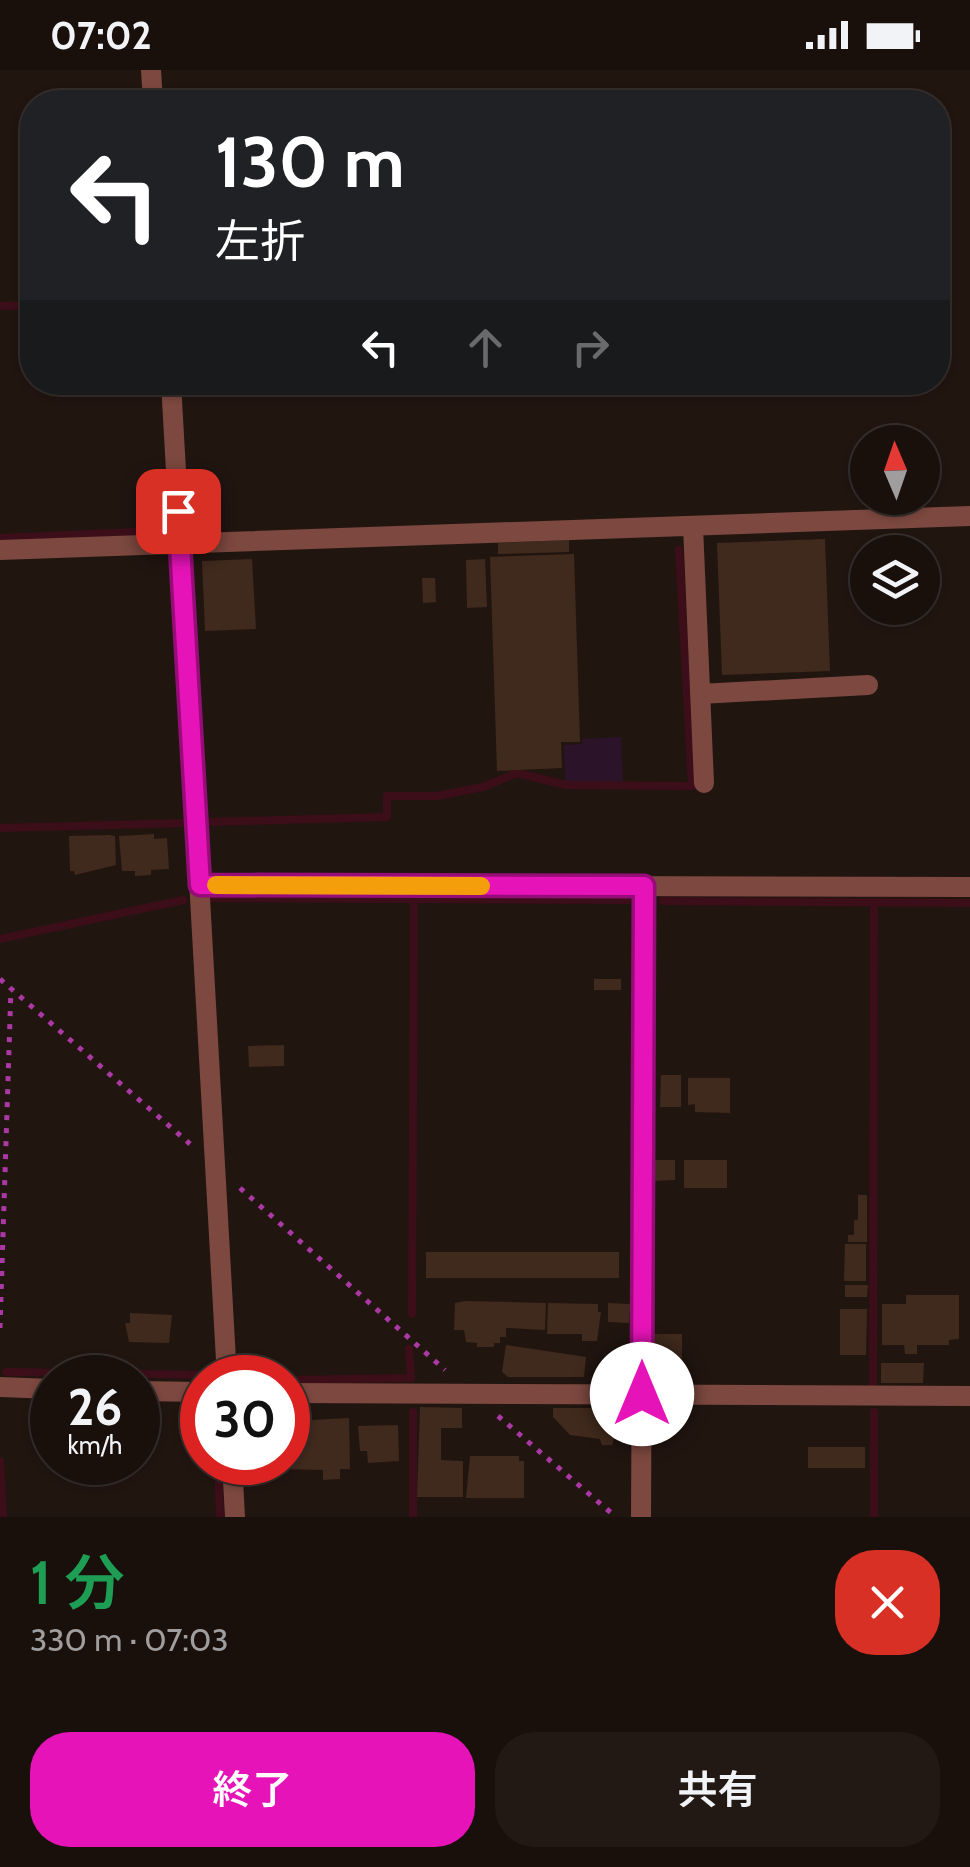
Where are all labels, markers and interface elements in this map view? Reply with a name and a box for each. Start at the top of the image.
text: 07:02 [50,12,152,59]
text: 130 m [215,119,405,205]
icon: left [50,130,180,260]
text: 左折 [215,214,305,268]
icon: left [353,320,408,375]
icon: ahead [458,320,513,375]
icon: right [563,320,618,375]
north arrow [850,425,940,515]
map controls [850,425,940,625]
pin [136,469,221,554]
icon: arrive [151,484,206,539]
button: layers [850,535,940,625]
position arrow [590,1342,694,1446]
speed limit sign: 30 [180,1355,310,1485]
text: 26 [68,1377,122,1438]
text: km/h [68,1430,122,1460]
text: 1 分 [30,1546,125,1619]
button: close [835,1550,940,1655]
text: 330 m · 07:03 [30,1620,229,1659]
button: 終了 [30,1732,475,1847]
button: 共有 [495,1732,940,1847]

